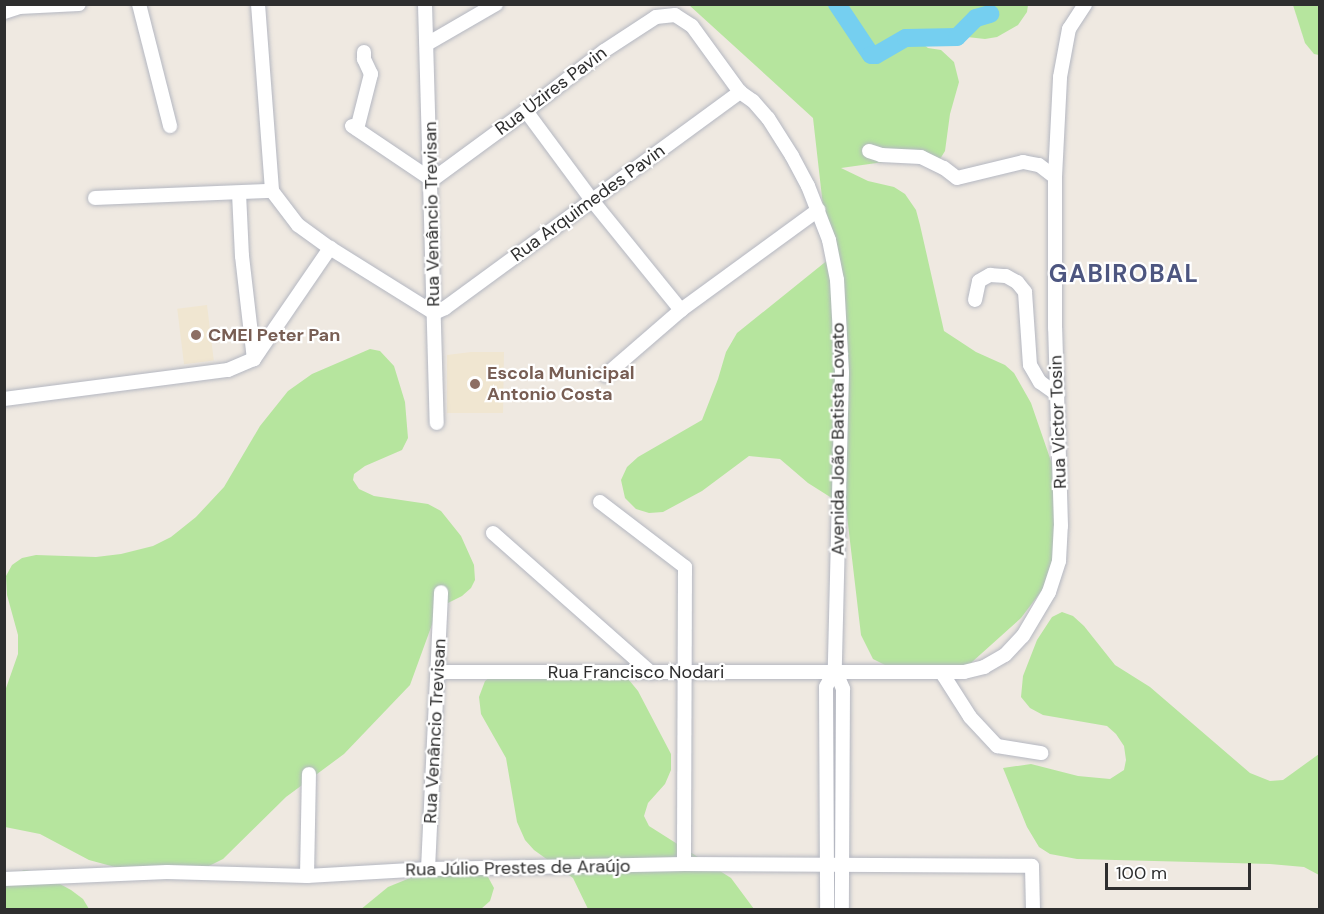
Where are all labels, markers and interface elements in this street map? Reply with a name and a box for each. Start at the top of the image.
street label: Rua Uzires Pavin [491,42,611,140]
street label: Rua Venâncio Trevisan [420,121,444,307]
street label: Rua Arquimedes Pavin [507,140,669,266]
district label: GABIROBAL [1049,260,1199,288]
street label: Avenida João Batista Lovato [827,322,849,556]
place label: CMEI Peter Pan [208,324,340,346]
marker: CMEI Peter Pan [189,328,203,342]
street label: Rua Victor Tosin [1045,355,1071,489]
place label: Escola Municipal Antonio Costa [487,363,635,406]
marker: Escola Municipal Antonio Costa [468,377,482,391]
street label: Rua Venâncio Trevisan [419,638,451,824]
street label: Rua Francisco Nodari [548,661,724,683]
scale bar [1108,851,1254,889]
street label: Rua Júlio Prestes de Araújo [405,855,631,881]
text: 100 m [1116,861,1167,885]

